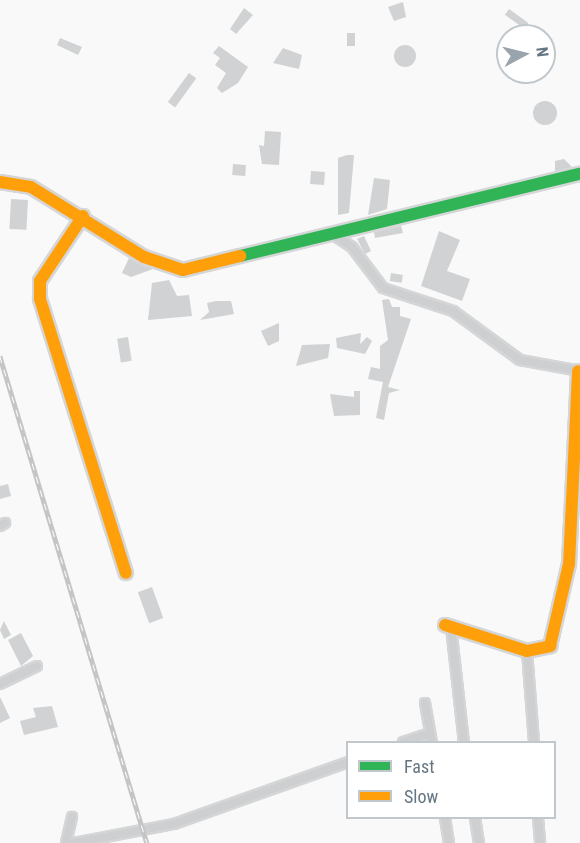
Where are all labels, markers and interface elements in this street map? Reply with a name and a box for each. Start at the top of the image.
north arrow [496,24,556,84]
text: N [532,46,552,58]
legend [346,741,556,819]
text: Fast [404,756,435,777]
text: Slow [404,786,438,807]

